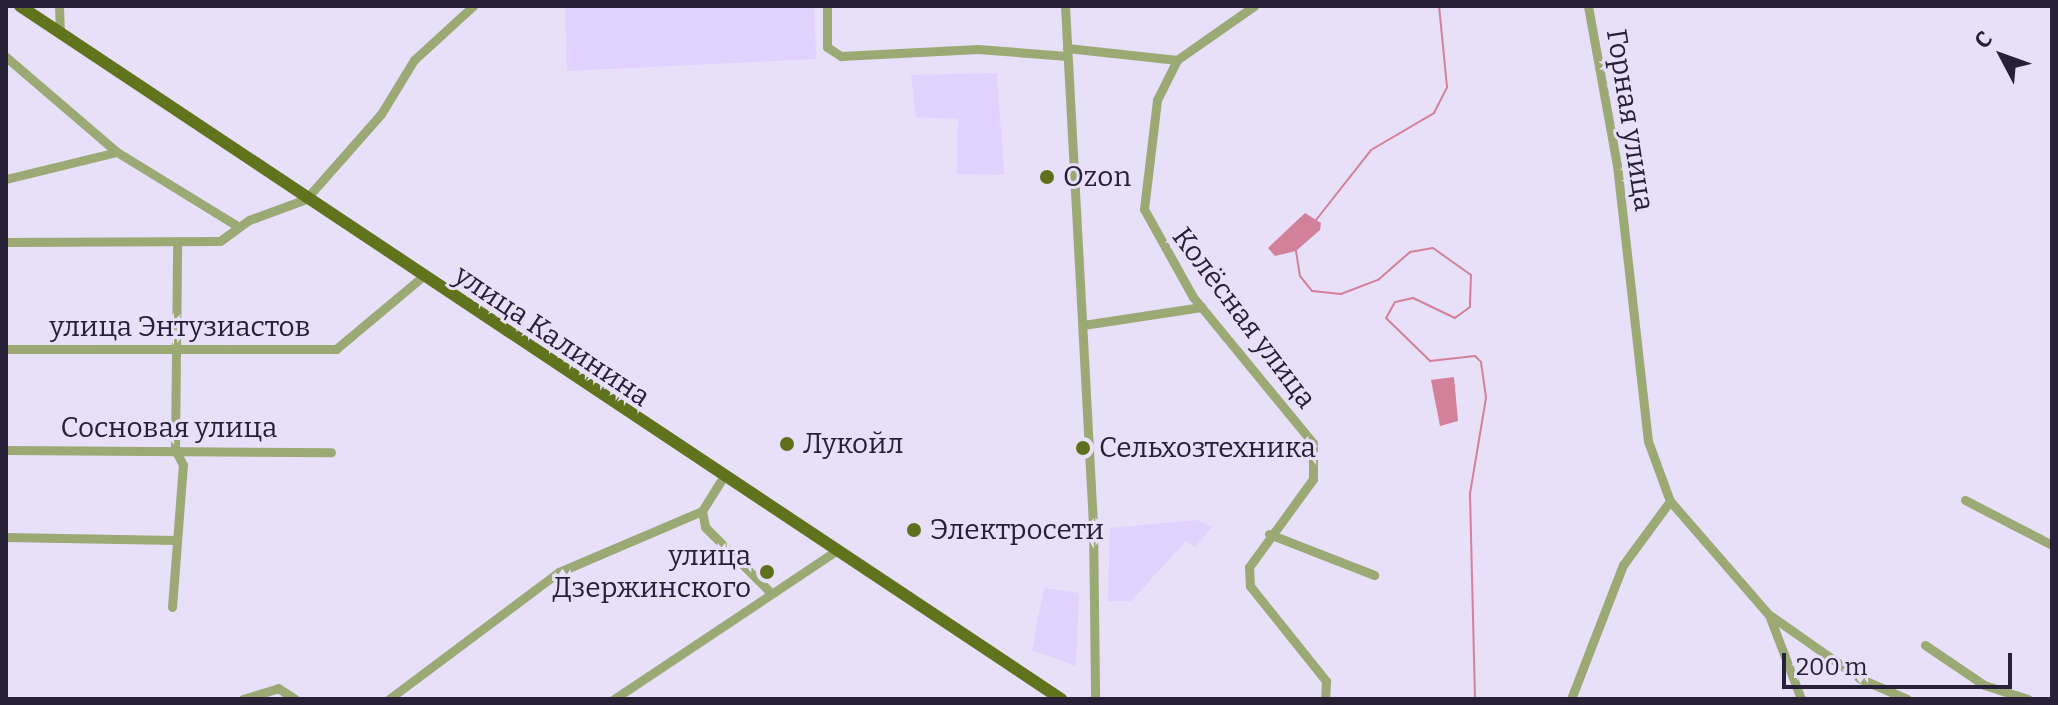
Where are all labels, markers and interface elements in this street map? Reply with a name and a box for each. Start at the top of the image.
north arrow [1962,16,2042,96]
text: С [1969,26,1998,54]
street label: Горная улица [1599,27,1661,213]
place label: Ozon [1063,160,1131,194]
marker: Ozon [1038,168,1056,186]
street label: Колёсная улица [1165,221,1323,415]
street label: улица Калинина [448,258,656,414]
street label: улица Энтузиастов [50,310,310,344]
street label: Сосновая улица [61,411,277,445]
place label: Лукойл [803,427,903,461]
place label: Сельхозтехника [1099,431,1316,465]
marker: Лукойл [778,435,796,453]
marker: Сельхозтехника [1074,439,1092,457]
place label: Электросети [930,513,1104,547]
marker: Электросети [905,521,923,539]
place label: улица Дзержинского [553,539,751,605]
marker: улица Дзержинского [758,563,776,581]
scale bar [1786,637,2016,687]
text: 200 m [1796,653,1868,681]

